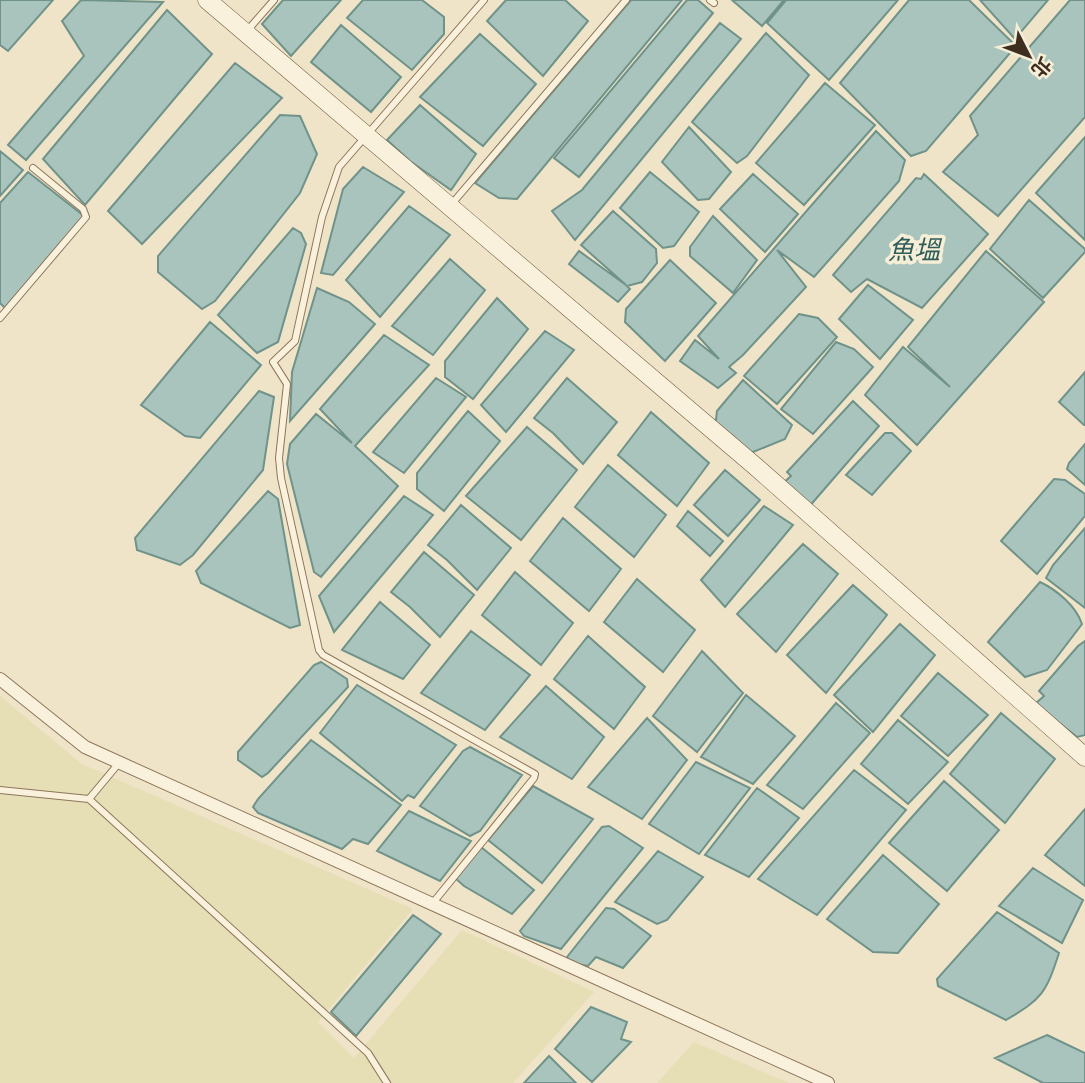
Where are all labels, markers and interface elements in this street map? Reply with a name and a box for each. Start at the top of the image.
north arrow [994,21,1064,91]
text: 北 [1026,52,1056,82]
water label: 魚塭 [888,234,943,266]

